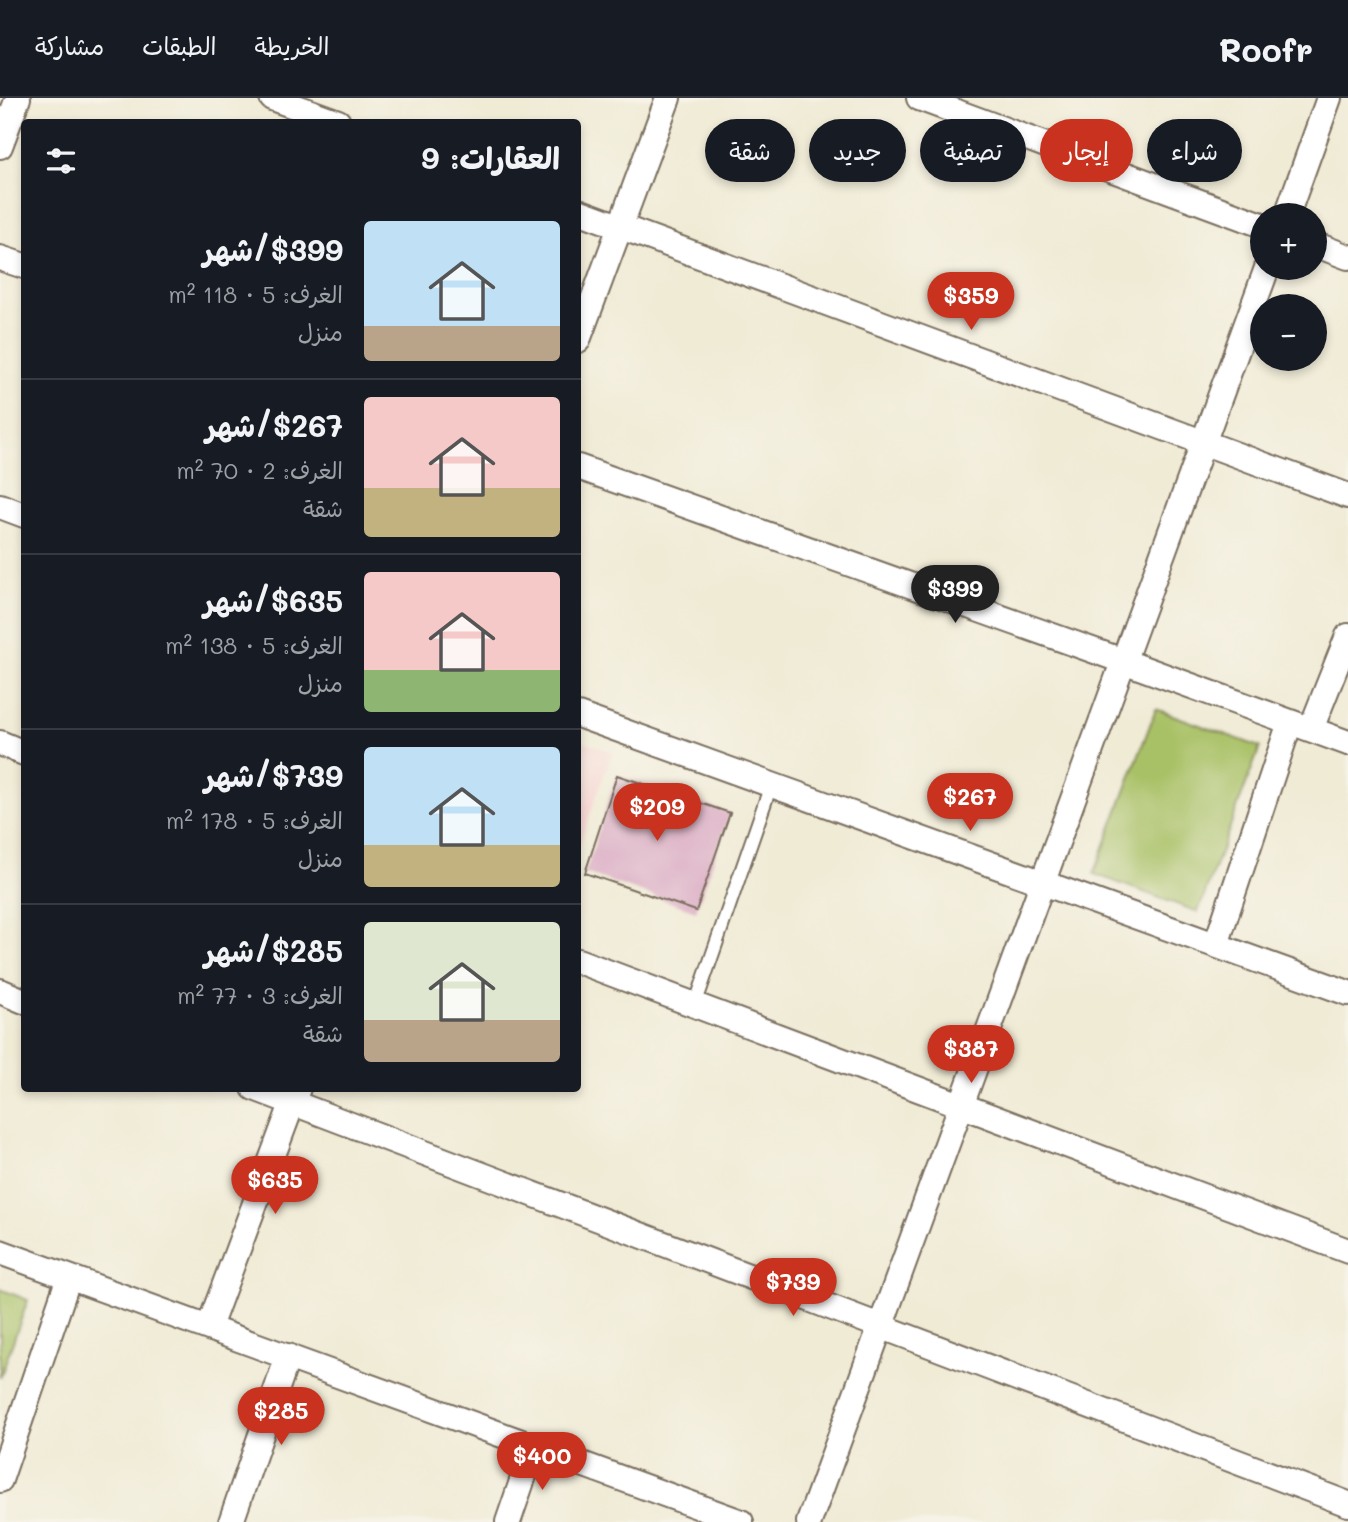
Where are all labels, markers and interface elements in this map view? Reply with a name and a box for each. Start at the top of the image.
text: Roofr [1219,27,1313,70]
text: مشاركة [35,30,104,61]
text: الطبقات [142,30,217,61]
text: الخريطة [255,30,329,61]
chip: شقة [705,119,795,182]
chip: جديد [809,119,906,182]
chip: تصفية [920,119,1026,182]
chip: إيجار [1040,119,1133,182]
chip: شراء [1147,119,1242,182]
text: العقارات: 9 [421,137,560,177]
icon: filters [42,142,80,180]
map controls [1250,203,1327,371]
button: + [1250,203,1327,280]
text: $399/شهر [203,229,343,269]
icon: home [420,249,504,333]
pin: $359 [930,272,1012,332]
text: الغرف: 5 · 118 m² [168,279,343,309]
text: $359 [943,280,999,310]
button: − [1250,294,1327,371]
text: منزل [298,317,343,347]
text: $267/شهر [205,405,343,445]
icon: home [420,425,504,509]
text: الغرف: 2 · 70 m² [177,455,343,485]
text: شقة [303,493,343,523]
pin: $399 [914,566,996,625]
text: $399 [927,573,983,603]
text: $635/شهر [203,580,343,620]
icon: home [420,600,504,684]
text: الغرف: 5 · 138 m² [165,630,343,660]
text: منزل [298,668,343,698]
text: $739/شهر [204,755,343,795]
pin: $267 [929,774,1011,833]
icon: home [420,775,504,859]
text: $267 [943,781,997,811]
pin: $209 [616,784,698,843]
text: $209 [629,791,685,821]
text: الغرف: 5 · 178 m² [166,805,343,835]
text: منزل [298,843,343,873]
text: $285/شهر [204,930,343,970]
icon: home [420,950,504,1034]
text: الغرف: 3 · 77 m² [177,980,343,1010]
text: شقة [303,1018,343,1048]
pin: $387 [930,1026,1012,1085]
text: $387 [943,1033,999,1063]
pin: $635 [234,1156,316,1216]
text: $635 [247,1164,303,1194]
pin: $739 [752,1258,834,1318]
text: $739 [766,1266,820,1296]
pin: $285 [240,1388,322,1447]
text: $285 [254,1395,308,1425]
pin: $400 [501,1432,583,1492]
text: $400 [513,1440,571,1470]

